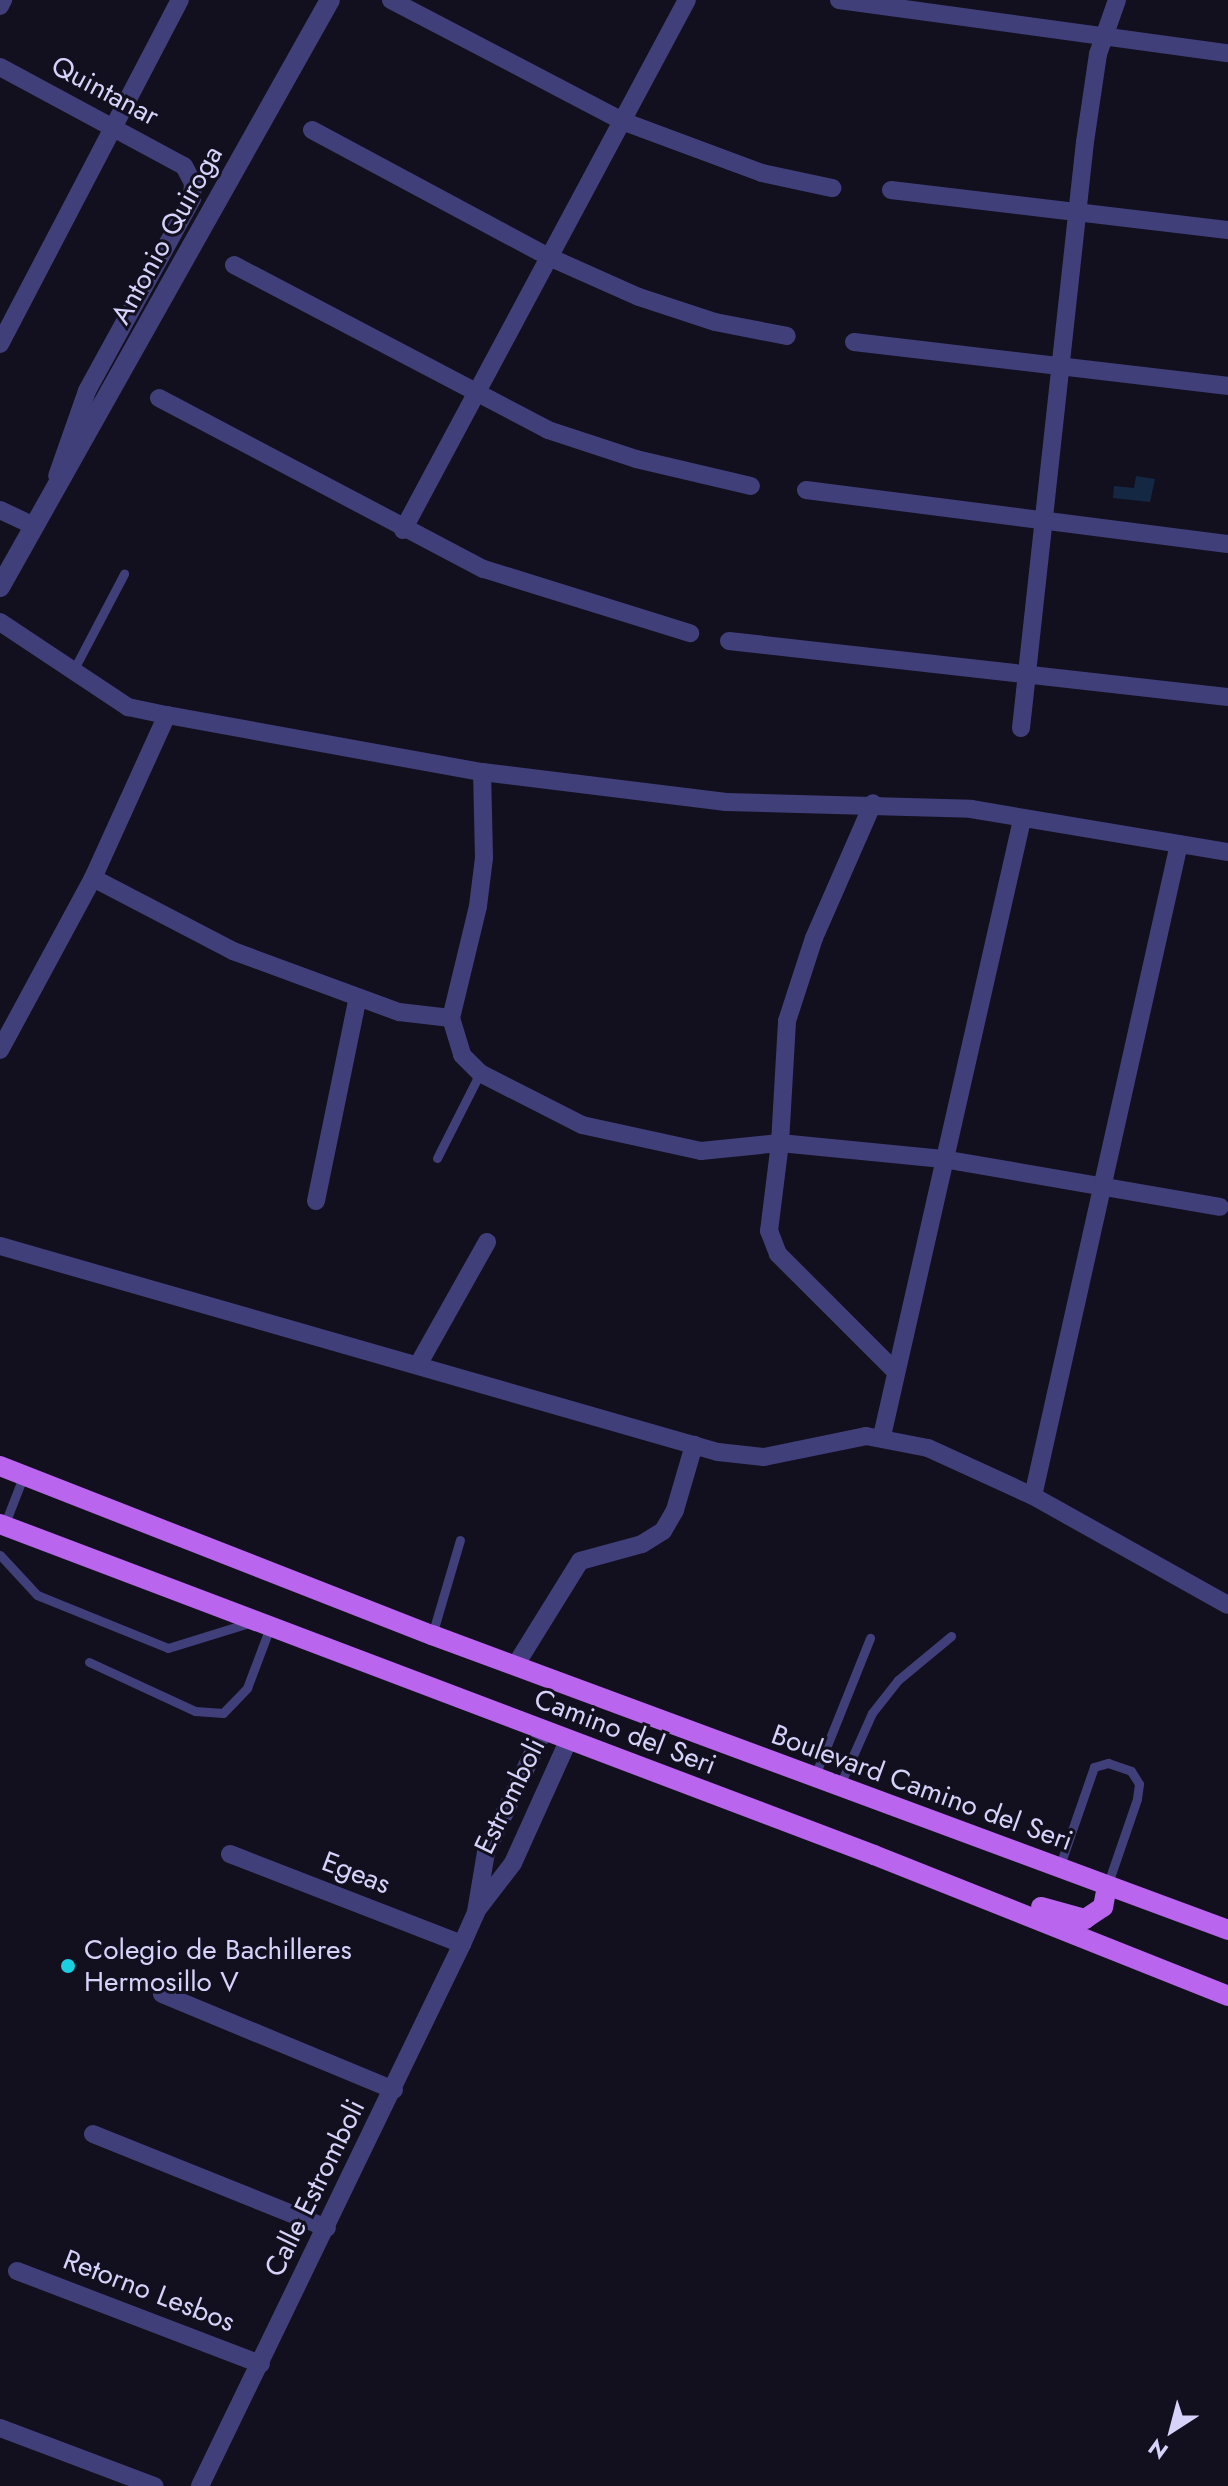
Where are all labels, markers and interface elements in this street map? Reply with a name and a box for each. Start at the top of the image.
street label: Quintanar [46,49,164,133]
street label: Antonio Quiroga [104,140,230,330]
street label: Camino del Seri [529,1682,721,1782]
street label: Boulevard Camino del Seri [767,1718,1077,1858]
street label: Estromboli [468,1733,552,1859]
street label: Egeas [317,1845,395,1901]
place label: Colegio de Bachilleres Hermosillo V [84,1933,352,1999]
marker: Colegio de Bachilleres Hermosillo V [59,1957,77,1975]
street label: Calle Estromboli [258,2094,372,2282]
street label: Retorno Lesbos [59,2243,239,2339]
north arrow [1132,2390,1212,2470]
text: N [1141,2431,1174,2467]

